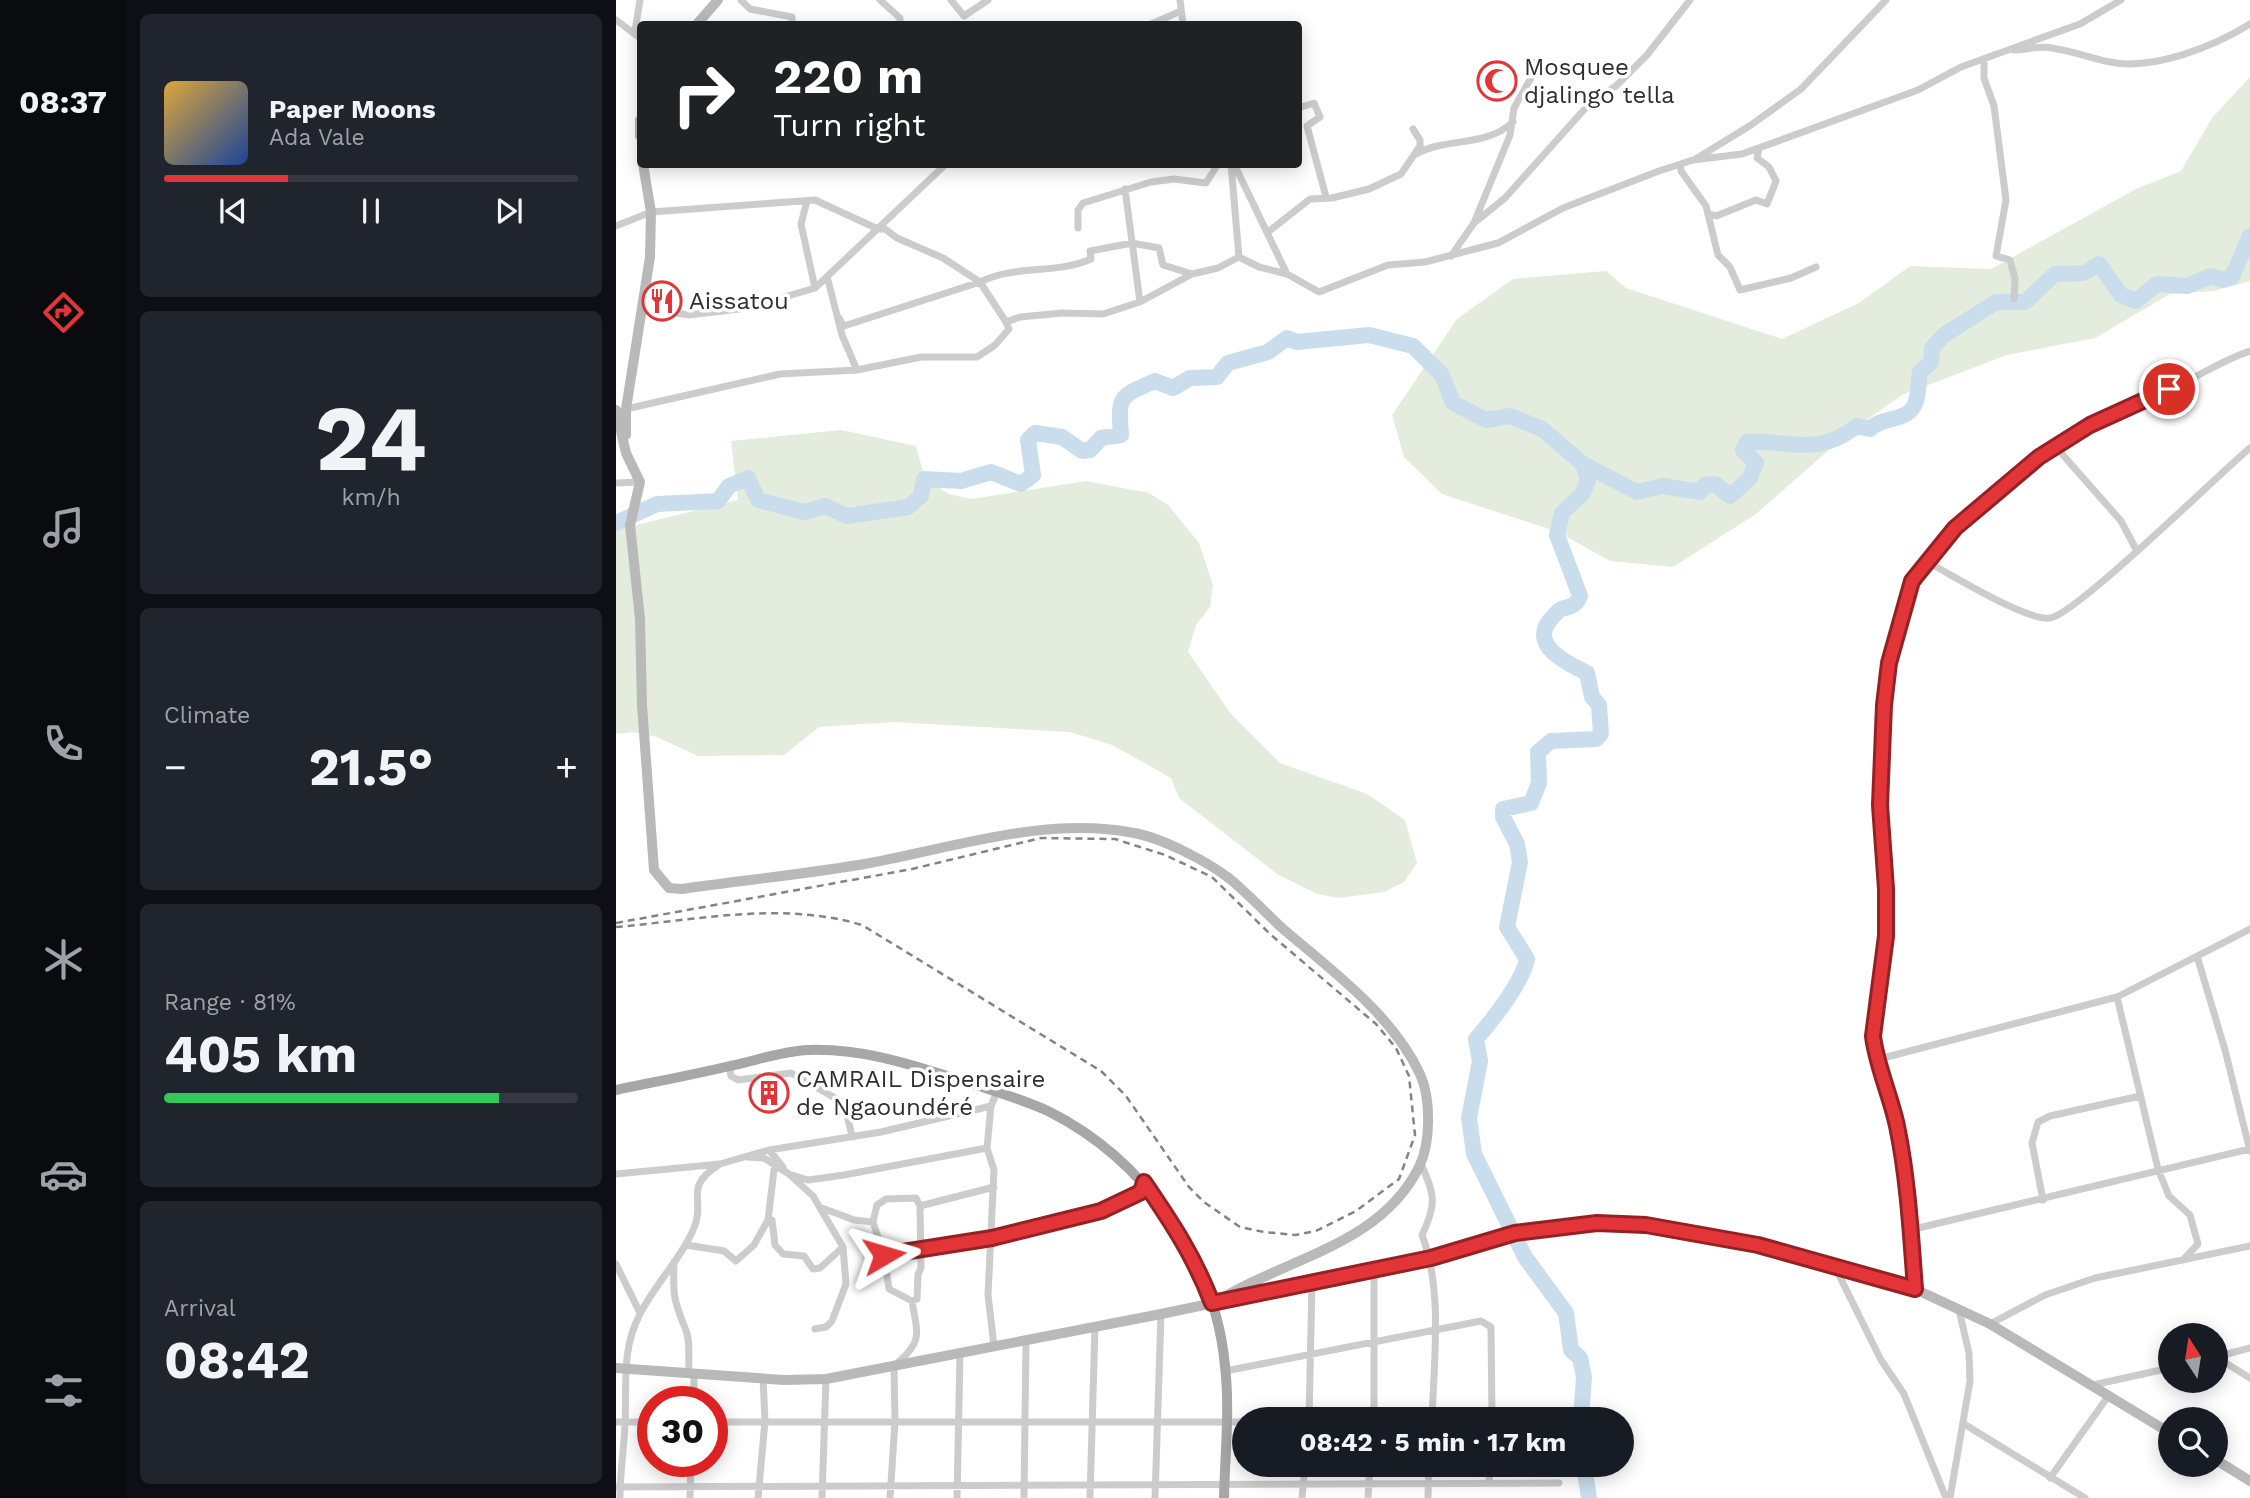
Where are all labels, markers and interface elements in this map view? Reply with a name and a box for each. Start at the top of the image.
text: 220 m [773,47,923,105]
icon: right [658,49,749,140]
place label: Mosquee djalingo tella [1524,53,1675,109]
mosque icon: Mosquee djalingo tella [1476,60,1518,102]
text: 08:37 [19,83,107,121]
text: Paper Moons [269,94,436,124]
text: Turn right [773,106,925,144]
text: Ada Vale [269,124,365,151]
icon: previous [214,192,252,230]
icon: pause [352,192,390,230]
icon: next [490,192,528,230]
restaurant icon: Aissatou [641,280,683,322]
place label: Aissatou [689,287,789,315]
icon: directions [39,288,88,337]
pin [2139,359,2199,419]
icon: arrive [2150,370,2188,408]
text: 24 [315,385,427,492]
text: km/h [341,484,401,511]
icon: music [39,503,88,552]
text: Climate [164,702,250,729]
icon: phone [39,719,88,768]
text: 21.5° [309,737,433,798]
text: − [164,745,187,789]
text: + [555,745,578,789]
icon: climate [39,935,88,984]
text: Range · 81% [164,989,296,1016]
text: 405 km [164,1024,357,1085]
place label: CAMRAIL Dispensaire de Ngaoundéré [796,1065,1045,1121]
building icon: CAMRAIL Dispensaire de Ngaoundéré [748,1072,790,1114]
icon: car [39,1150,88,1199]
position arrow [847,1218,921,1292]
text: Arrival [164,1295,236,1322]
north arrow [2158,1323,2228,1393]
map controls [2158,1323,2228,1477]
text: 08:42 [164,1330,310,1391]
icon: filters [39,1366,88,1415]
speed limit sign: 30 [637,1386,728,1477]
button: search [2158,1407,2228,1477]
text: 08:42 · 5 min · 1.7 km [1300,1427,1566,1457]

